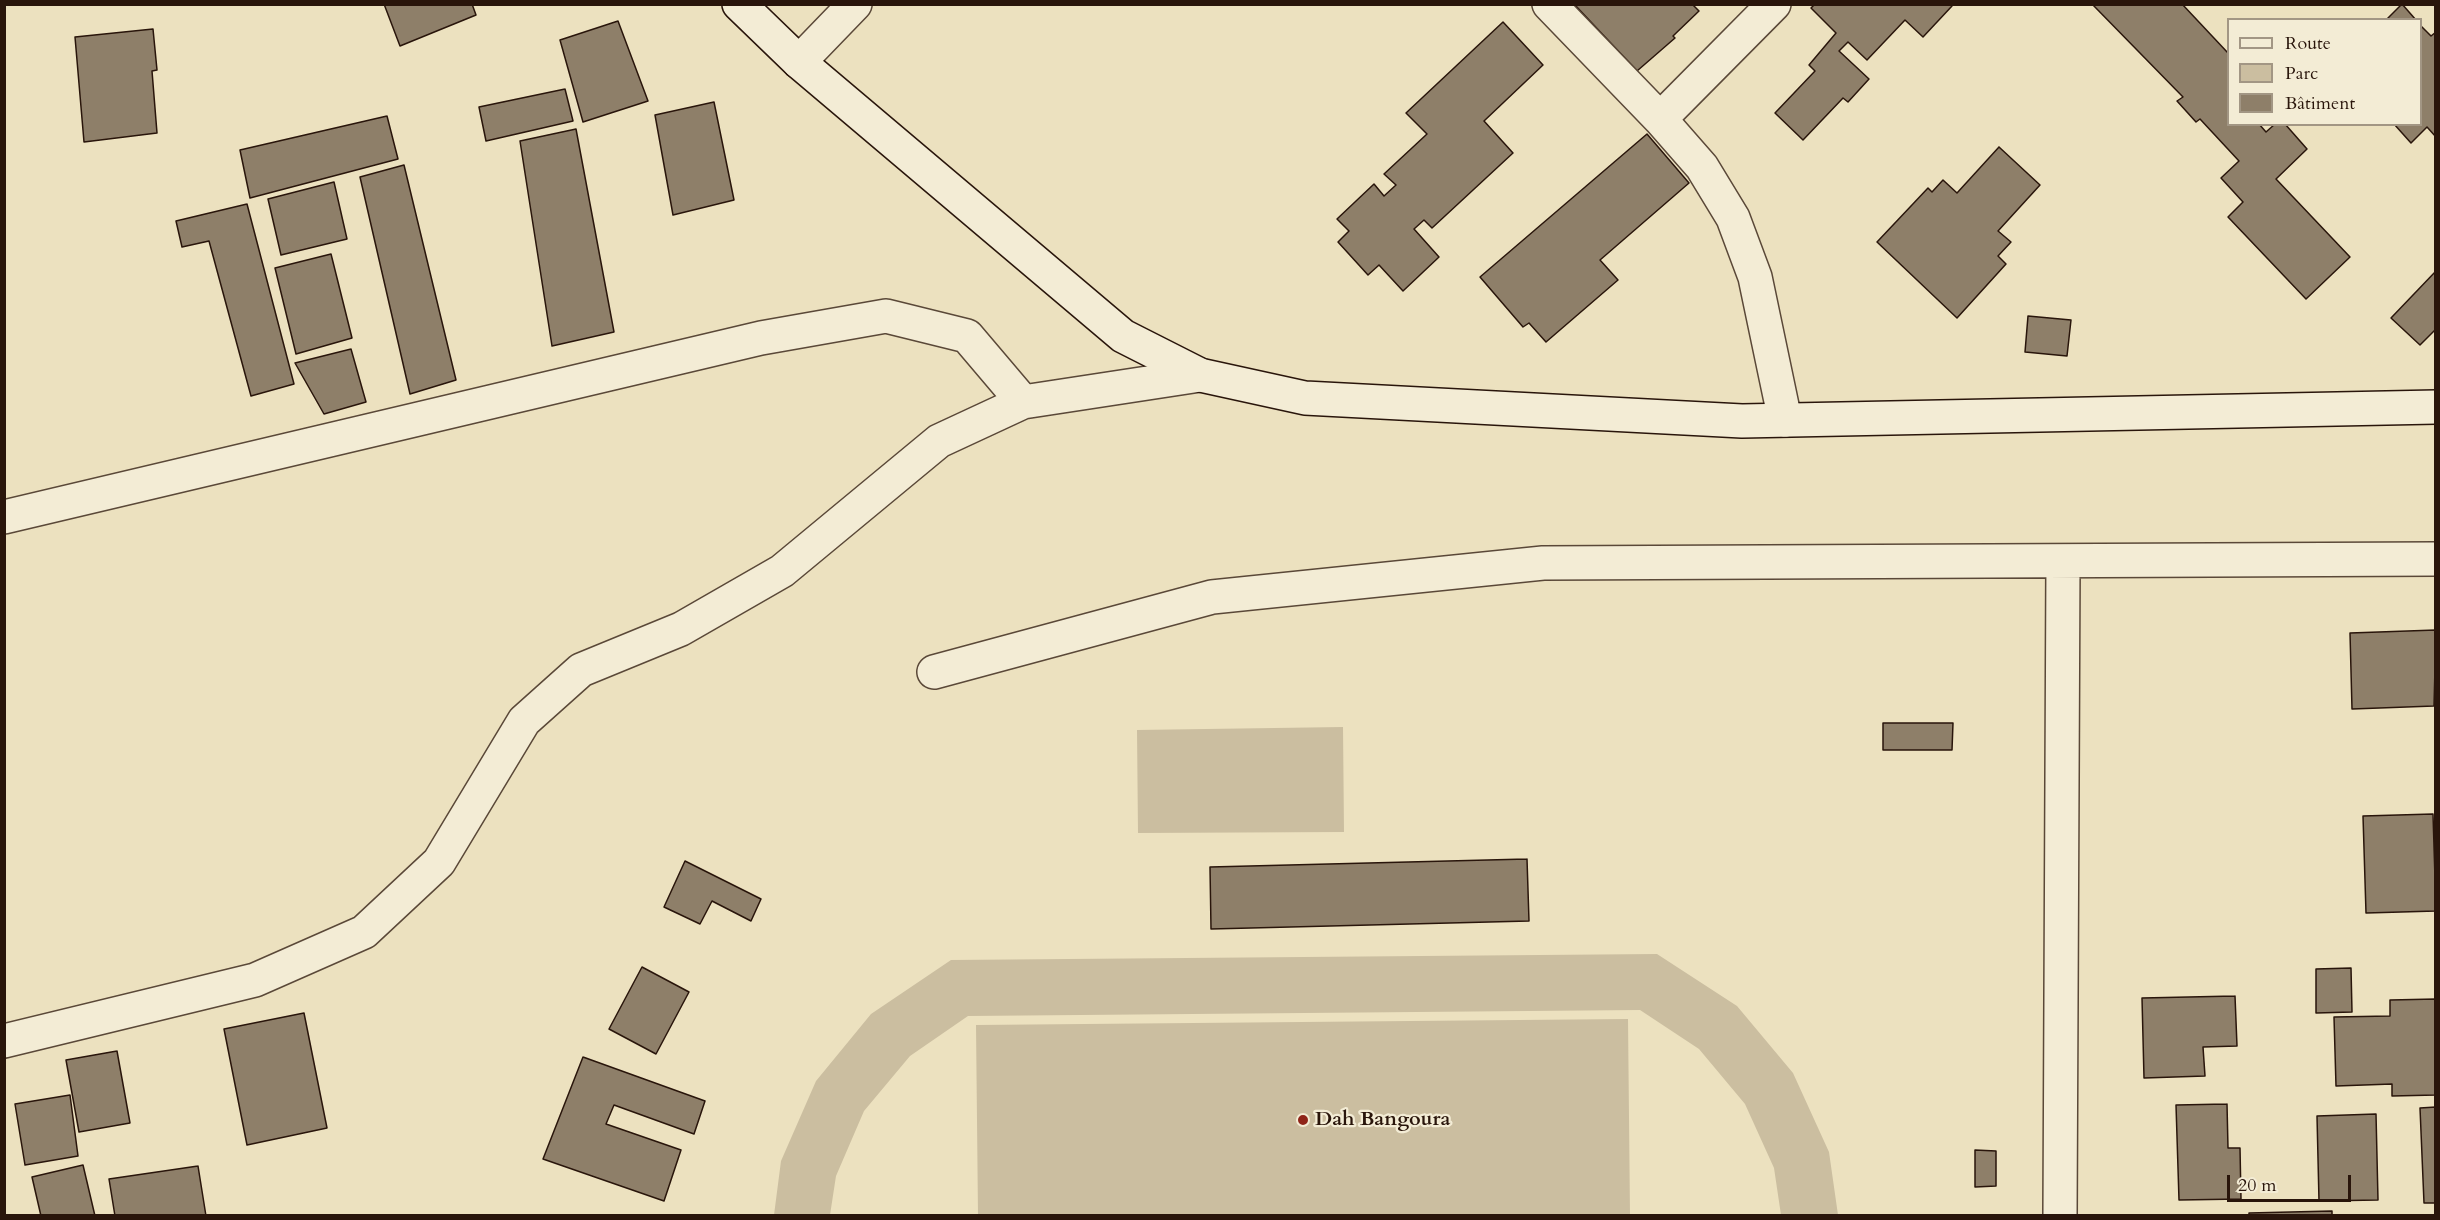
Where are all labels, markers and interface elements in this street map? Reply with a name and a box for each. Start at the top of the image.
legend [2227,18,2422,126]
text: Route [2285,31,2331,56]
text: Parc [2285,61,2318,86]
text: Bâtiment [2285,91,2355,116]
place label: Dah Bangoura [1315,1108,1450,1132]
marker: Dah Bangoura [1296,1113,1310,1127]
scale bar [2230,1163,2354,1201]
text: 20 m [2238,1173,2277,1198]

